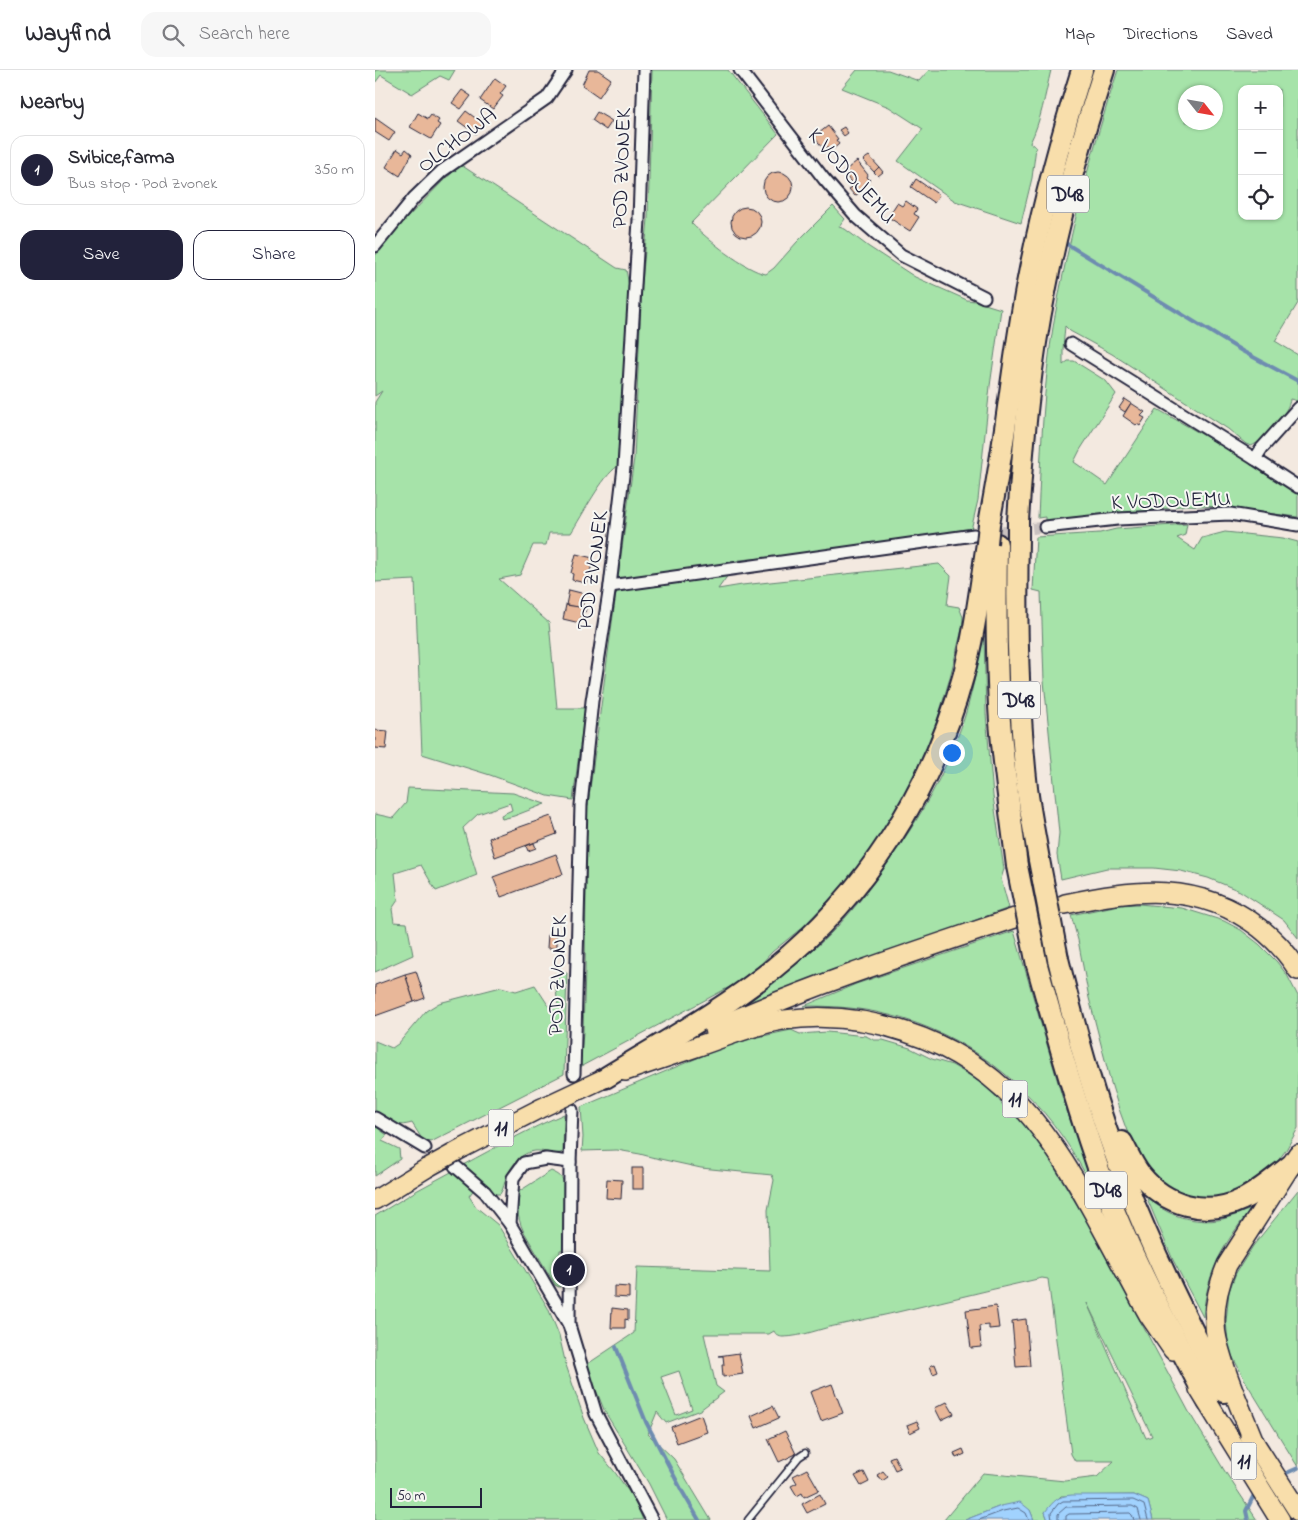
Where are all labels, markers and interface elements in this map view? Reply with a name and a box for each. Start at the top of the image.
search box [141,12,491,57]
text: Wayfind [25,17,111,52]
icon: search [159,21,187,49]
text: Search here [199,21,290,48]
text: Map [1065,22,1095,48]
text: Directions [1123,22,1198,48]
text: Saved [1226,22,1273,48]
north arrow [1178,85,1223,130]
map controls [1238,85,1283,220]
button: + [1238,85,1283,130]
text: Nearby [20,88,84,118]
street label: OLCHOWA [411,101,504,182]
street label: POD ZVONEK [605,107,641,229]
street label: K VODOJEMU [799,122,903,232]
button: − [1238,130,1283,175]
text: Svibice,farma [68,145,175,172]
text: 1 [34,158,40,182]
text: 350 m [315,158,354,182]
text: Bus stop · Pod Zvonek [68,172,217,196]
button: locate [1238,175,1283,220]
road number: D48 [1047,176,1089,212]
button: Save [20,230,183,280]
button: Share [193,230,355,280]
street label: K VODOJEMU [1111,484,1232,520]
street label: POD ZVONEK [570,508,618,632]
road number: D48 [998,682,1040,718]
your location [939,740,965,766]
street label: POD ZVONEK [541,914,577,1036]
road number: 11 [1003,1081,1027,1118]
road number: 11 [489,1110,513,1146]
road number: D48 [1085,1172,1127,1208]
pin: 1 [553,1251,585,1289]
road number: 11 [1231,1442,1257,1480]
scale bar [390,1485,483,1508]
text: 50 m [397,1486,425,1507]

